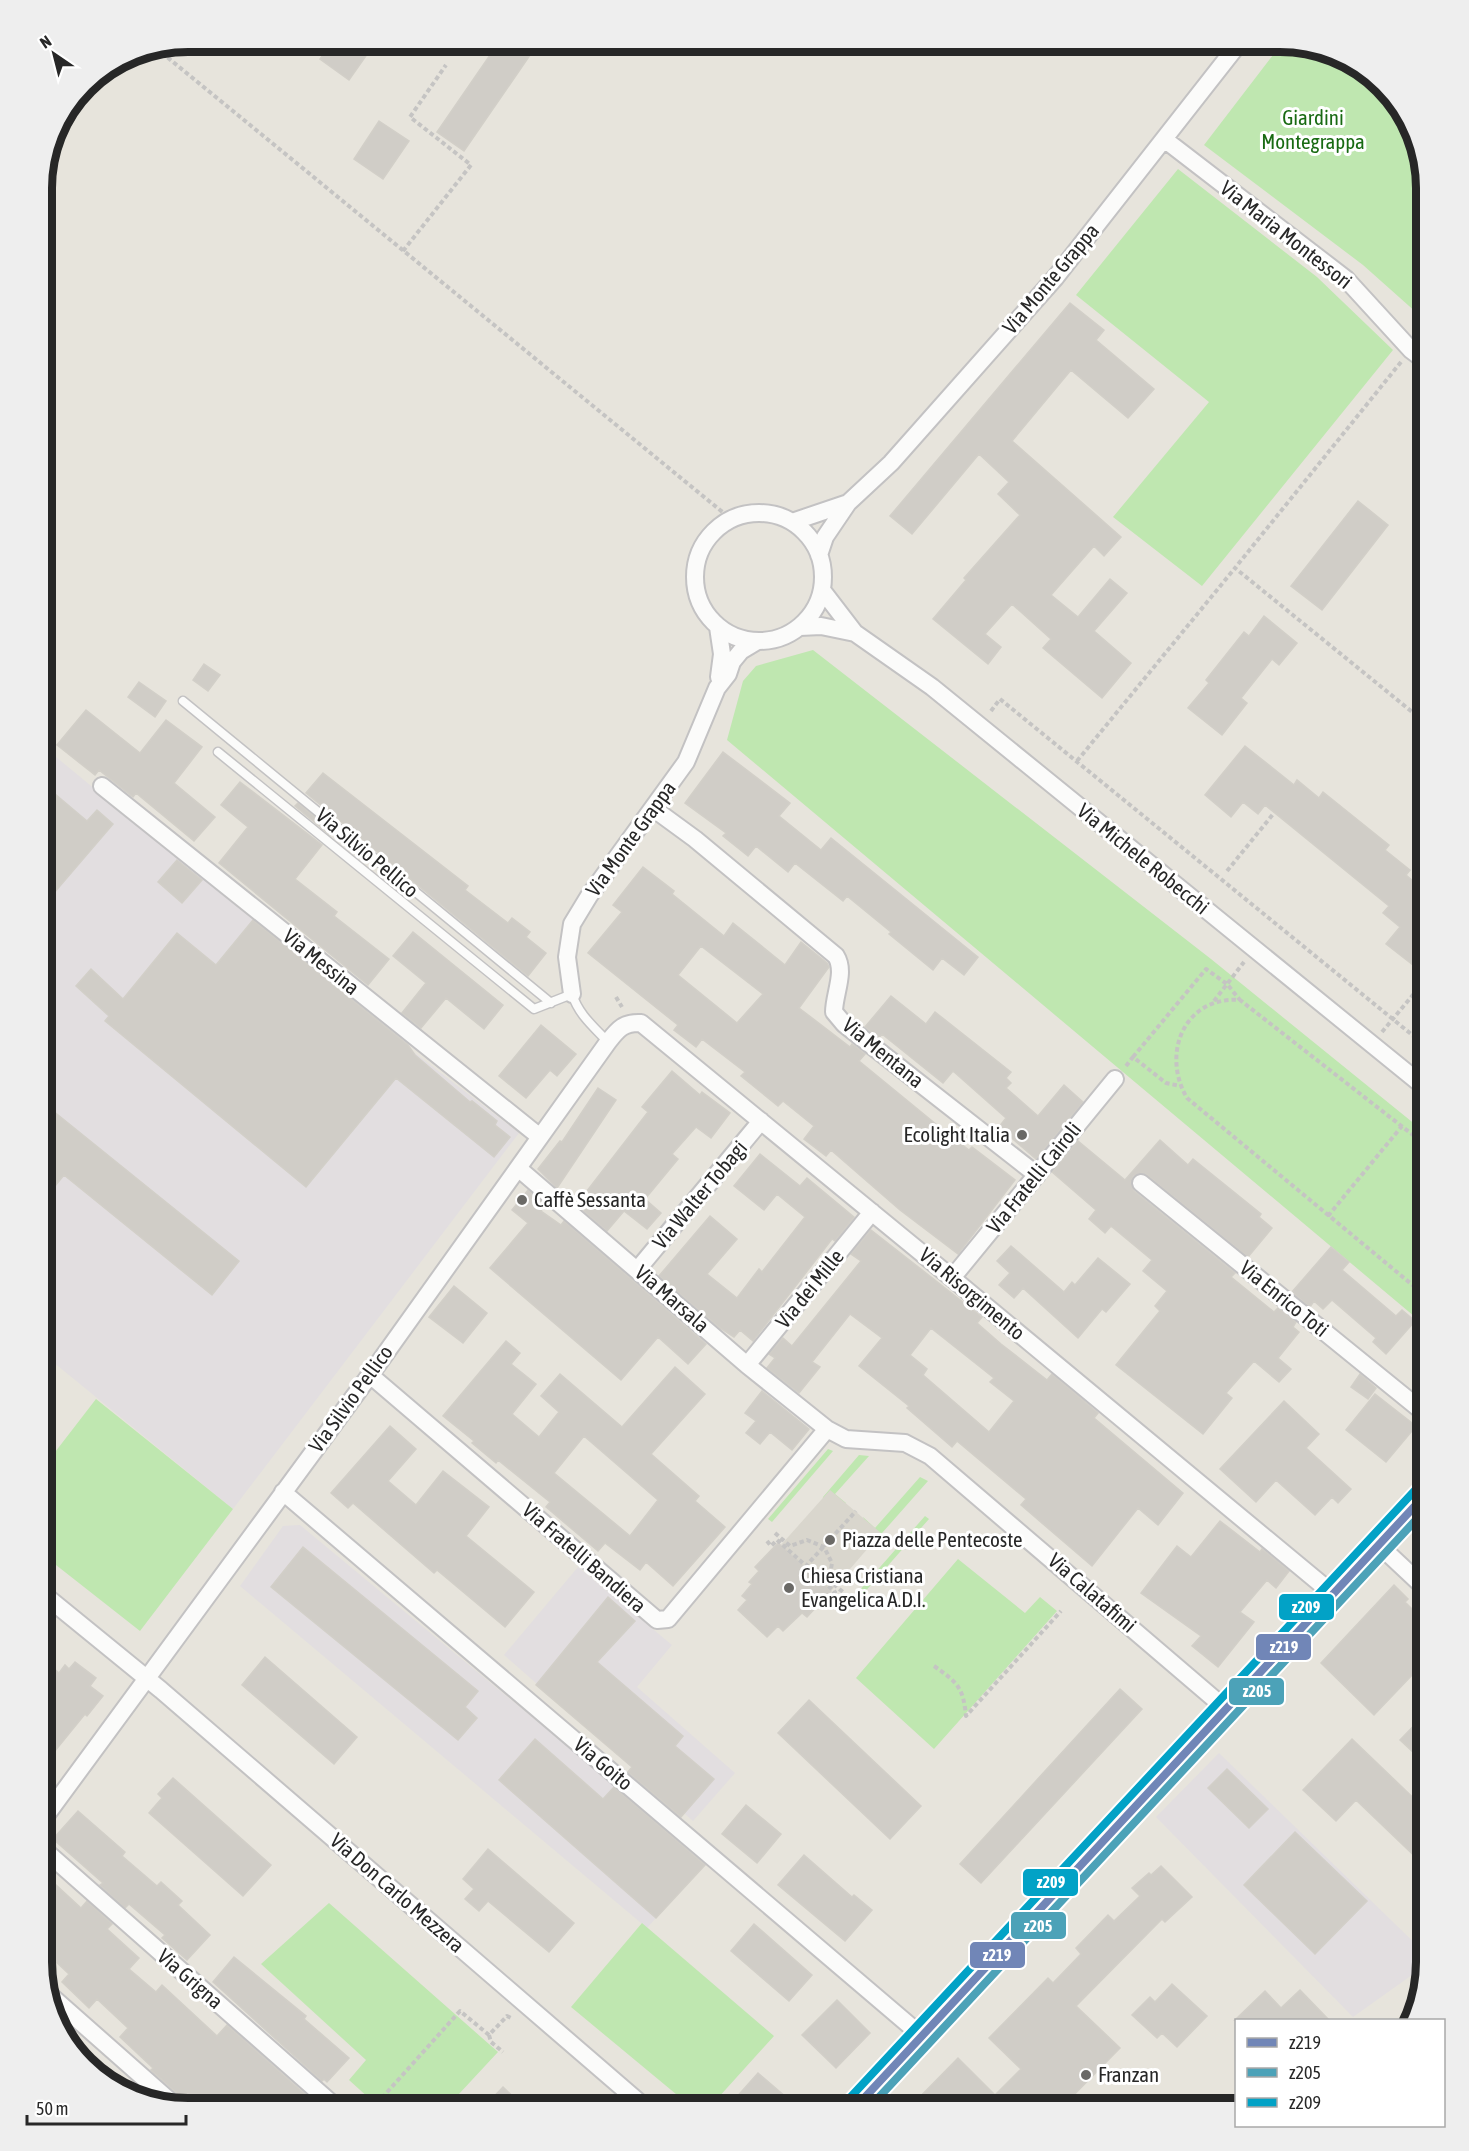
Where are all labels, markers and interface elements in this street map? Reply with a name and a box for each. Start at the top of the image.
north arrow [24,24,84,84]
text: N [36,32,54,52]
park label: Giardini Montegrappa [1261,105,1365,153]
street label: Via Maria Montessori [1216,175,1357,293]
street label: Via Monte Grappa [997,218,1103,338]
street label: Via Monte Grappa [580,776,680,901]
street label: Via Michele Robecchi [1073,798,1214,919]
street label: Via Silvio Pellico [312,802,424,902]
street label: Via Messina [279,923,365,999]
street label: Via Mentana [838,1012,929,1092]
street label: Via Fratelli Cairoli [981,1117,1085,1238]
place label: Ecolight Italia [904,1122,1010,1146]
marker: Ecolight Italia [1015,1128,1029,1142]
street label: Via Walter Tobagi [647,1135,751,1253]
place label: Caffè Sessanta [534,1187,646,1211]
marker: Caffè Sessanta [515,1193,529,1207]
street label: Via Risorgimento [915,1242,1030,1344]
street label: Via dei Mille [770,1244,848,1333]
street label: Via Enrico Toti [1235,1255,1334,1341]
street label: Via Marsala [631,1260,715,1337]
street label: Via Silvio Pellico [303,1340,397,1457]
street label: Via Fratelli Bandiera [518,1497,651,1617]
place label: Piazza delle Pentecoste [842,1527,1023,1551]
marker: Piazza delle Pentecoste [823,1533,837,1547]
street label: Via Calatafimi [1044,1548,1142,1637]
place label: Chiesa Cristiana Evangelica A.D.I. [801,1563,926,1611]
marker: Chiesa Cristiana Evangelica A.D.I. [782,1581,796,1595]
line badge: z209 [1278,1593,1335,1621]
text: z209 [1292,1598,1321,1616]
line badge: z219 [1255,1633,1312,1661]
text: z219 [1270,1638,1299,1656]
line badge: z205 [1228,1677,1285,1706]
text: z205 [1243,1682,1272,1700]
street label: Via Goito [569,1732,638,1795]
street label: Via Don Carlo Mezzera [326,1828,470,1957]
line badge: z209 [1022,1868,1079,1897]
text: z209 [1037,1873,1066,1891]
line badge: z205 [1010,1911,1067,1940]
text: z205 [1024,1917,1053,1935]
line badge: z219 [969,1941,1026,1969]
street label: Via Grigna [153,1943,228,2013]
text: z219 [983,1946,1012,1964]
legend [1235,2019,1445,2127]
text: z219 [1289,2032,1321,2053]
place label: Franzan [1098,2062,1159,2086]
text: z205 [1289,2062,1321,2083]
marker: Franzan [1079,2068,1093,2082]
scale bar [27,2088,186,2126]
text: z209 [1289,2092,1321,2113]
text: 50 m [36,2098,68,2119]

